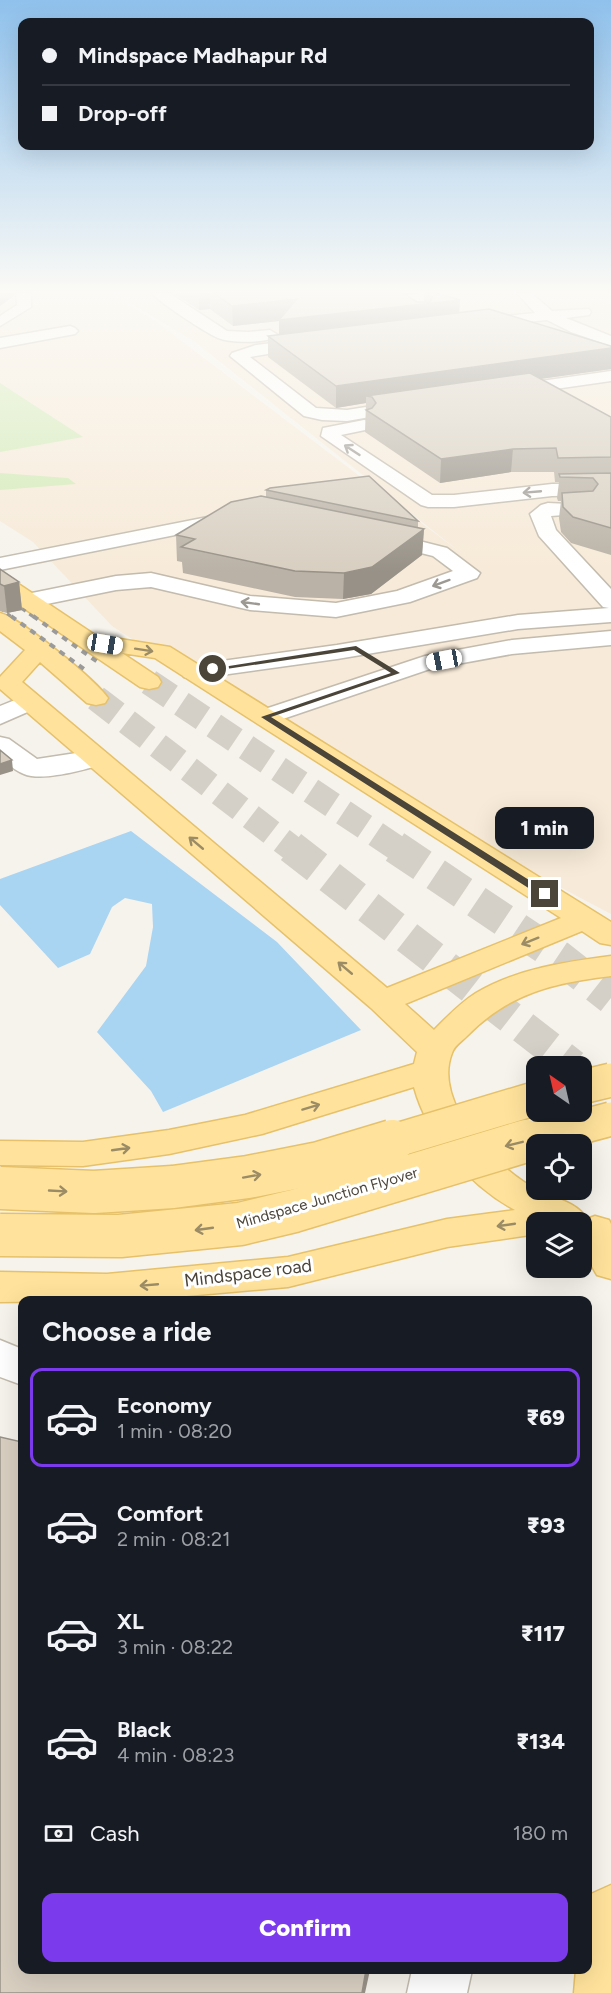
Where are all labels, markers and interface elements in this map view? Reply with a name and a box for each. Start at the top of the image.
text: Mindspace Madhapur Rd [78,42,327,69]
text: Drop-off [78,100,167,127]
one-way arrow [344,444,361,457]
one-way arrow [522,487,542,498]
one-way arrow [432,578,451,589]
one-way arrow [240,597,260,608]
car [86,632,124,656]
one-way arrow [134,644,153,655]
car [425,648,463,672]
route start [199,655,226,682]
callout: 1 min [496,807,594,849]
text: 1 min [521,816,568,840]
one-way arrow [188,836,204,849]
route end [531,880,558,907]
one-way arrow [522,936,540,947]
one-way arrow [337,962,353,975]
north arrow [526,1056,592,1122]
map controls [526,1056,592,1278]
one-way arrow [301,1101,320,1112]
button: locate [526,1134,592,1200]
one-way arrow [504,1138,523,1150]
one-way arrow [111,1143,131,1154]
street label: Mindspace Junction Flyover [234,1163,420,1233]
one-way arrow [242,1170,262,1181]
one-way arrow [48,1185,68,1196]
button: layers [526,1212,592,1278]
one-way arrow [497,1220,516,1231]
one-way arrow [195,1223,215,1234]
street label: Mindspace road [183,1254,313,1292]
one-way arrow [139,1280,159,1291]
text: Choose a ride [42,1315,211,1348]
icon: car [45,1391,99,1445]
text: Economy [117,1392,212,1419]
text: ₹69 [526,1404,565,1431]
text: 1 min · 08:20 [117,1419,232,1443]
icon: car [45,1499,99,1553]
text: Comfort [117,1500,203,1527]
text: ₹93 [527,1512,565,1539]
text: 2 min · 08:21 [117,1527,231,1551]
icon: car [45,1607,99,1661]
text: XL [117,1608,144,1635]
text: ₹117 [521,1620,565,1647]
text: 3 min · 08:22 [117,1635,233,1659]
icon: car [45,1715,99,1769]
text: Black [117,1716,171,1743]
text: ₹134 [516,1728,565,1755]
text: 4 min · 08:23 [117,1743,234,1767]
icon: cash [42,1817,75,1850]
text: Cash [90,1820,140,1847]
text: 180 m [513,1821,568,1845]
button: Confirm [42,1893,568,1962]

